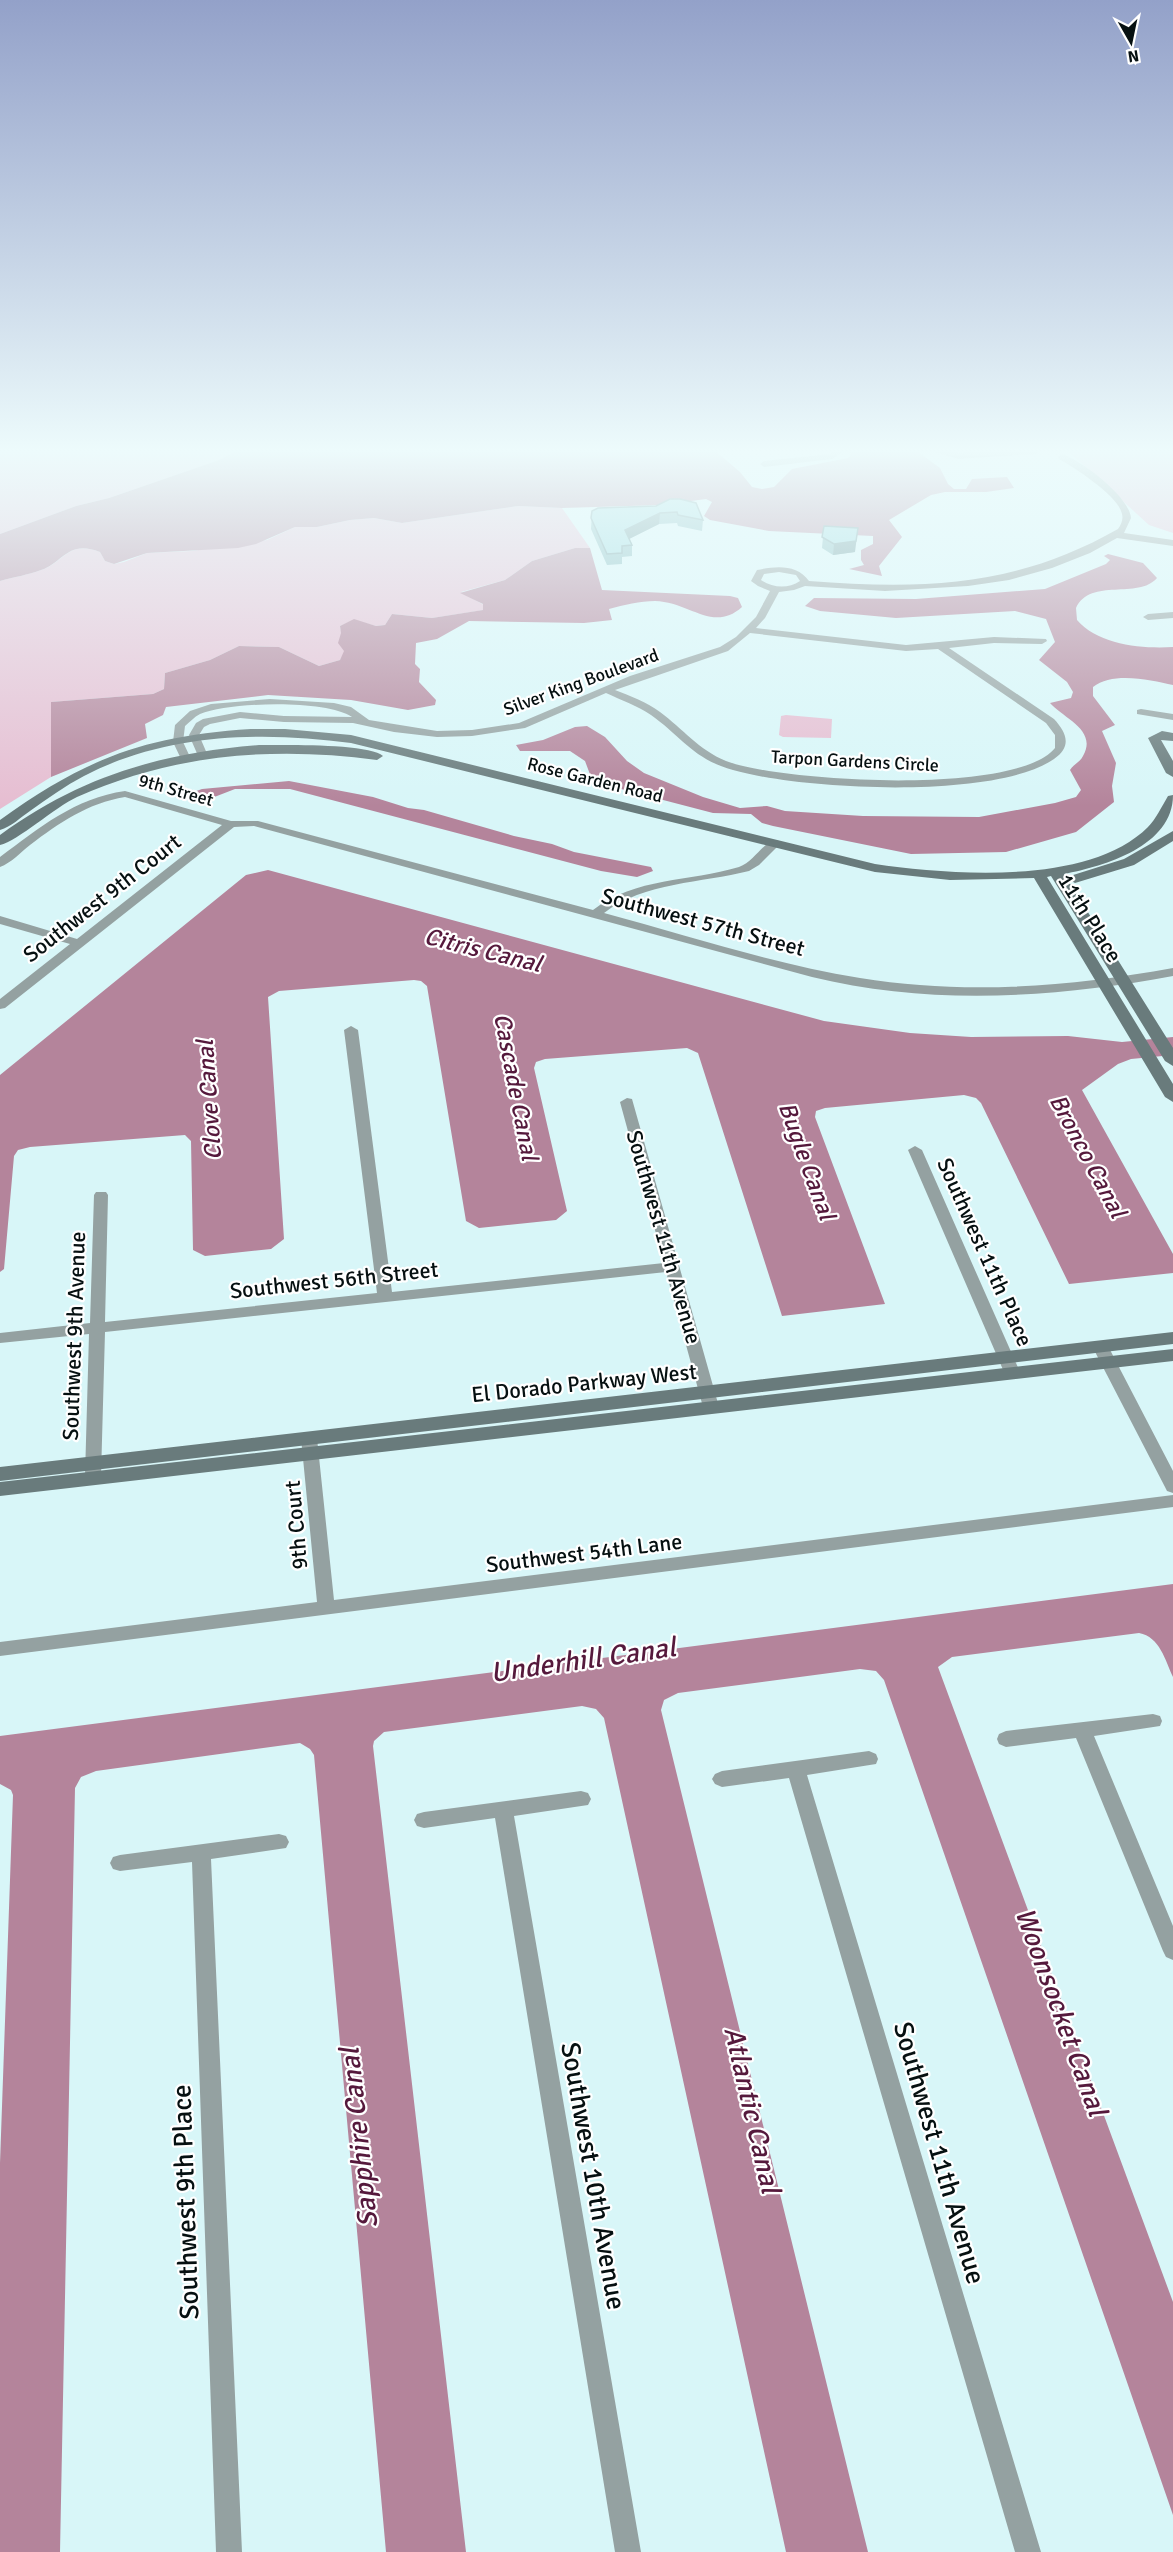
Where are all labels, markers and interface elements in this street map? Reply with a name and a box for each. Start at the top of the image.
north arrow [1101,12,1161,72]
text: N [1126,45,1140,67]
street label: Silver King Boulevard [500,644,662,720]
street label: Tarpon Gardens Circle [771,746,939,776]
street label: Rose Garden Road [525,753,665,807]
street label: 9th Street [136,769,216,811]
street label: Southwest 9th Court [18,828,187,968]
street label: 11th Place [1052,869,1128,967]
street label: Southwest 57th Street [598,882,808,962]
water label: Citris Canal [421,921,547,979]
water label: Cascade Canal [487,1011,545,1165]
water label: Clove Canal [190,1037,228,1161]
water label: Bronco Canal [1043,1089,1134,1225]
water label: Bugle Canal [772,1098,843,1226]
street label: Southwest 11th Avenue [621,1127,707,1347]
street label: Southwest 11th Place [931,1154,1039,1350]
street label: Southwest 9th Avenue [57,1231,91,1441]
street label: Southwest 56th Street [228,1256,440,1304]
street label: El Dorado Parkway West [470,1358,698,1408]
street label: 9th Court [279,1479,313,1571]
street label: Southwest 54th Lane [484,1528,684,1578]
water label: Underhill Canal [488,1630,680,1690]
water label: Woonsocket Canal [1008,1903,1115,2122]
street label: Southwest 11th Avenue [886,2018,992,2288]
water label: Atlantic Canal [716,2023,788,2198]
street label: Southwest 10th Avenue [553,2040,633,2312]
water label: Sapphire Canal [332,2045,385,2230]
street label: Southwest 9th Place [165,2084,207,2320]

